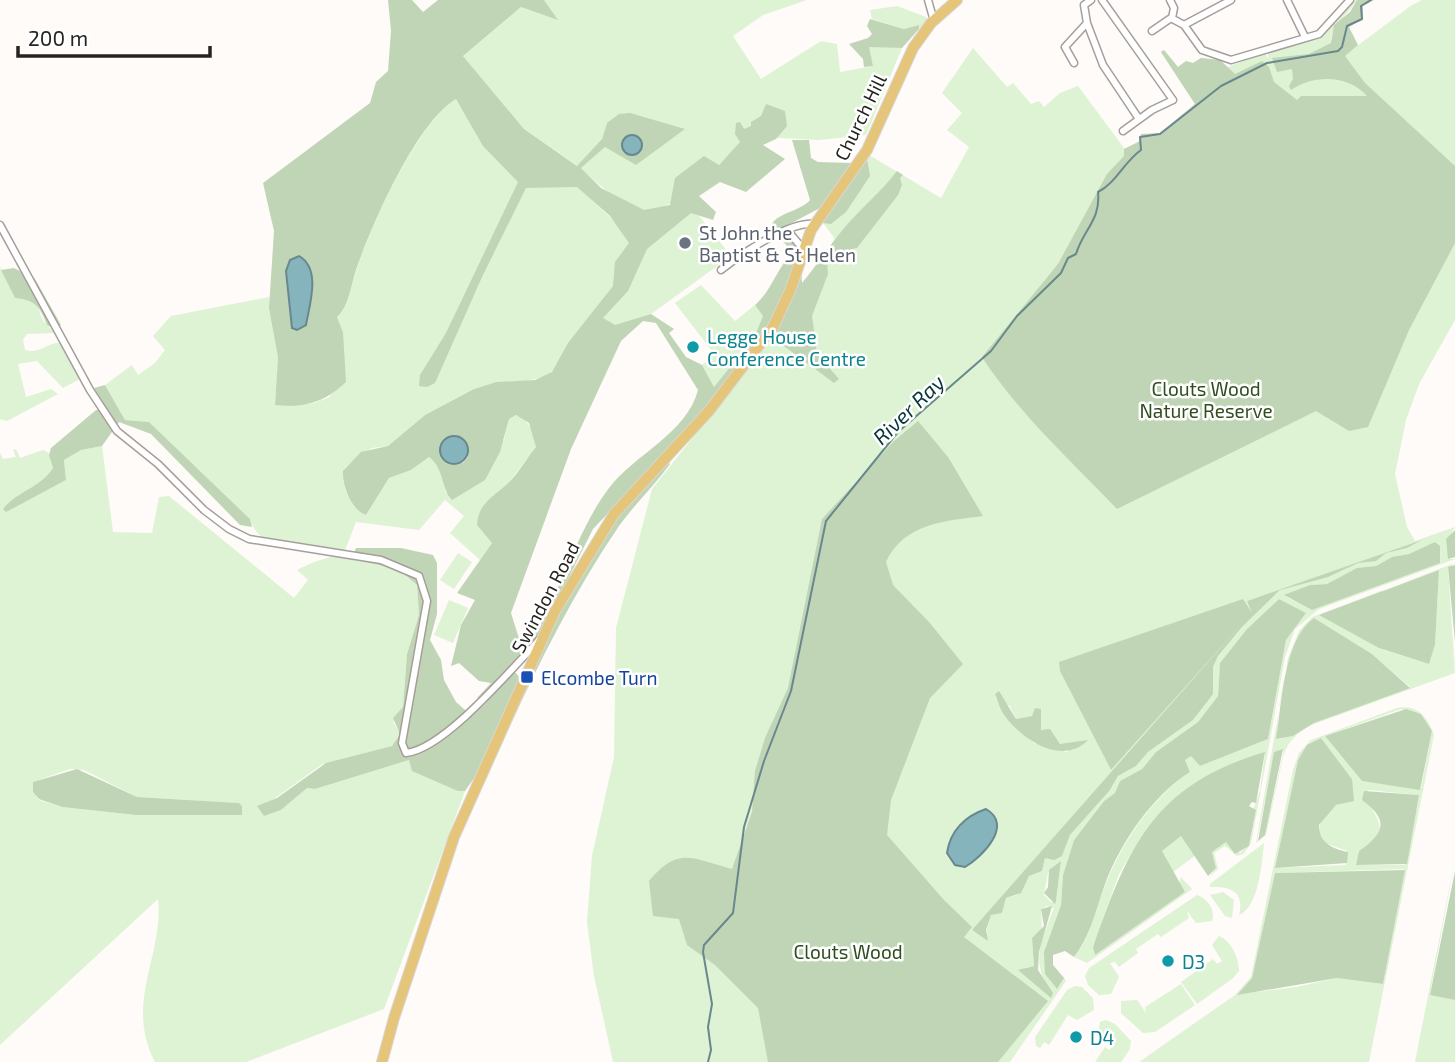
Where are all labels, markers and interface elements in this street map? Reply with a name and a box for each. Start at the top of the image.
scale bar [18,14,210,58]
text: 200 m [28,25,88,50]
street label: Church Hill [829,70,891,164]
place label: St John the Baptist & St Helen [699,221,856,266]
marker: St John the Baptist & St Helen [677,235,693,251]
place label: Legge House Conference Centre [707,325,866,370]
marker: Legge House Conference Centre [685,339,701,355]
water label: River Ray [867,369,950,450]
park label: Clouts Wood Nature Reserve [1139,377,1273,422]
street label: Swindon Road [506,537,584,657]
place label: Elcombe Turn [541,666,658,689]
marker: Elcombe Turn [519,669,535,685]
park label: Clouts Wood [793,940,903,963]
place label: D3 [1182,950,1205,973]
marker: D3 [1160,953,1176,969]
place label: D4 [1090,1026,1114,1049]
marker: D4 [1068,1029,1084,1045]

